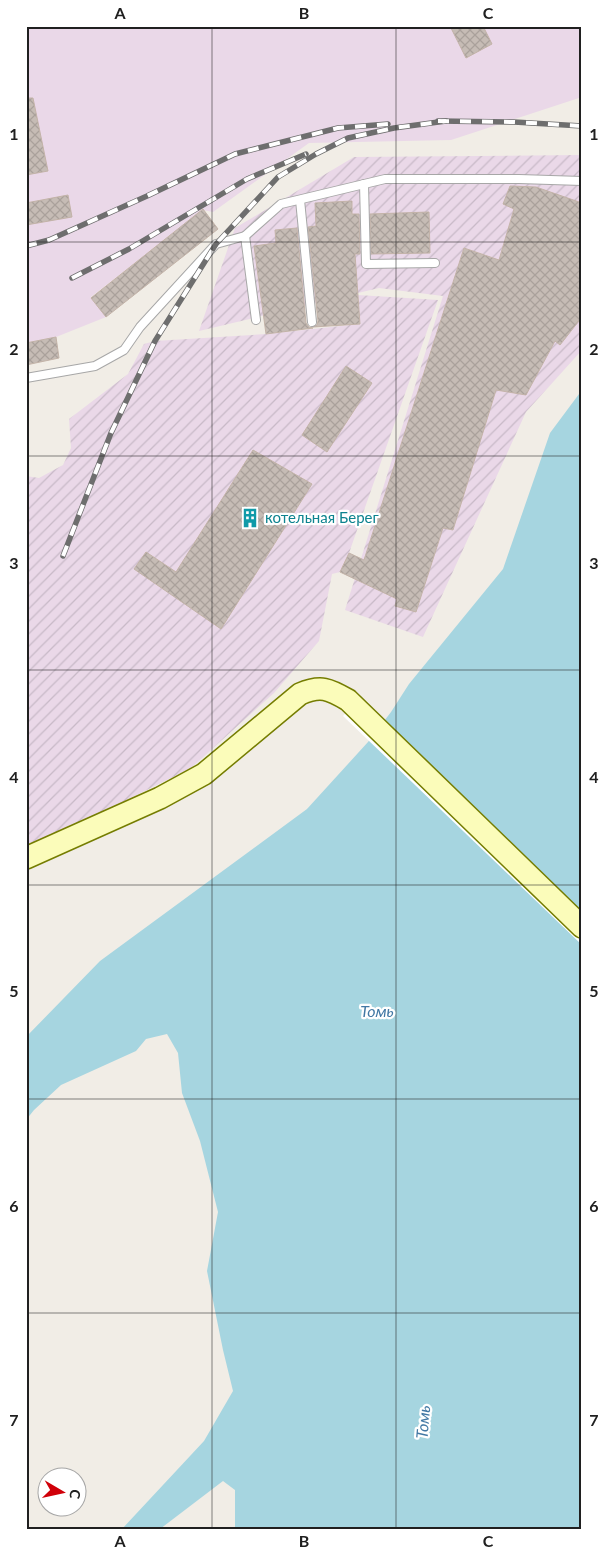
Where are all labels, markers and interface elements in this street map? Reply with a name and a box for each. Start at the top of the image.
text: A [113,3,126,22]
text: B [299,3,309,22]
text: C [483,3,494,22]
text: 1 [9,124,19,143]
text: 1 [589,124,599,143]
text: 2 [9,339,19,358]
text: 2 [589,339,599,358]
building icon: котельная Берег [239,507,261,529]
place label: котельная Берег [265,508,379,526]
text: 3 [9,553,19,572]
text: 3 [589,553,599,572]
text: 4 [9,767,19,786]
text: 4 [589,767,599,786]
text: 5 [9,981,19,1000]
text: 5 [589,981,599,1000]
water label: Томь [360,1001,394,1020]
text: 6 [9,1196,19,1215]
text: 6 [589,1196,599,1215]
water label: Томь [412,1404,433,1440]
text: 7 [9,1410,19,1429]
text: 7 [589,1410,599,1429]
north arrow [38,1468,88,1518]
text: С [66,1488,84,1501]
text: A [113,1531,126,1550]
text: B [299,1531,309,1550]
text: C [483,1531,494,1550]

